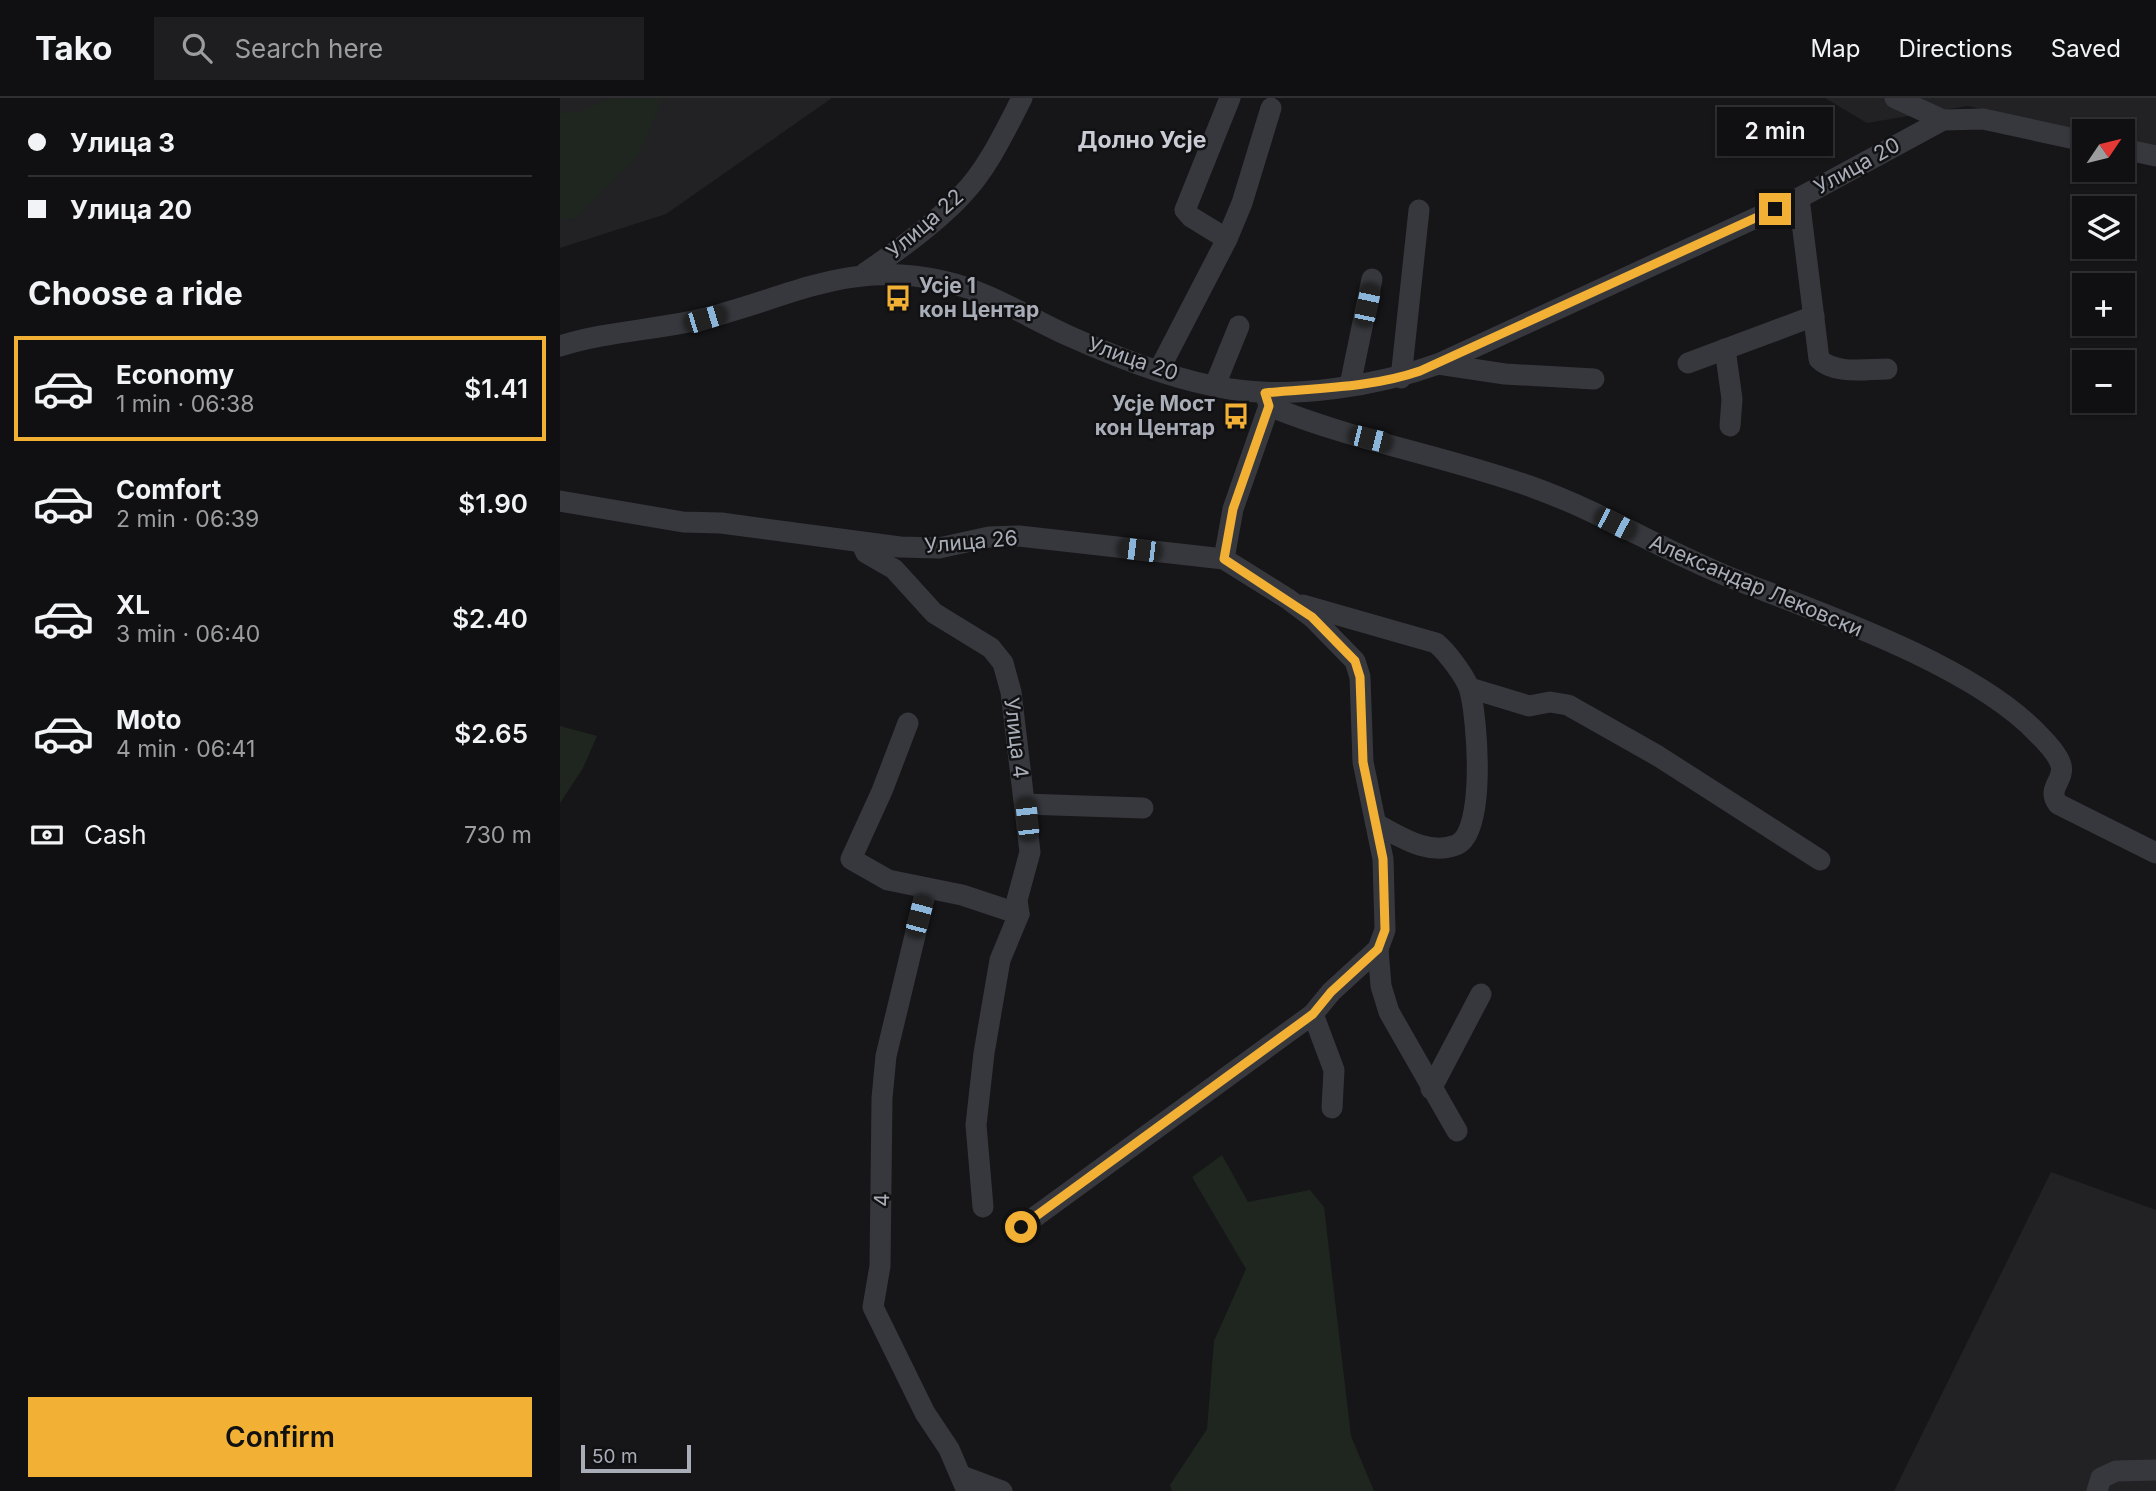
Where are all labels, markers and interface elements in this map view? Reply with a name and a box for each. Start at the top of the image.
search box [154,17,644,80]
text: Tako [35,28,112,68]
icon: search [178,29,216,67]
text: Search here [234,33,383,64]
text: Map [1811,34,1860,63]
text: Directions [1898,34,2013,63]
text: Saved [2051,34,2121,63]
callout: 2 min [1717,108,1833,156]
text: 2 min [1745,117,1805,145]
north arrow [2072,119,2135,182]
map controls [2072,119,2135,413]
district label: Долно Усје [1078,126,1206,154]
text: Улица 3 [70,127,175,158]
street label: Улица 20 [1810,132,1904,199]
street label: Улица 22 [881,184,968,264]
route end [1759,193,1791,225]
text: Улица 20 [70,194,192,225]
button: layers [2072,196,2135,259]
place label: Усје 1 кон Центар [919,273,1039,322]
button: + [2072,273,2135,336]
text: Choose a ride [28,274,243,313]
car [1353,282,1382,328]
bus stop icon: Усје 1 кон Центар [883,283,913,313]
car [682,303,729,335]
street label: Улица 20 [1085,331,1182,386]
button: − [2072,350,2135,413]
icon: car [32,357,95,420]
text: Economy [116,359,234,390]
text: $1.41 [464,373,528,404]
text: 1 min · 06:38 [116,390,255,418]
place label: Усје Мост кон Центар [1095,391,1215,440]
bus stop icon: Усје Мост кон Центар [1221,401,1251,431]
car [1348,424,1393,454]
icon: car [32,472,95,535]
text: Comfort [116,474,221,505]
text: $1.90 [458,488,528,519]
text: 2 min · 06:39 [116,505,259,533]
car [1592,505,1639,543]
street label: Улица 26 [923,525,1019,558]
street label: Александар Лековски [1646,529,1866,642]
car [1117,537,1162,563]
icon: car [32,587,95,650]
text: XL [116,589,150,620]
text: $2.40 [452,603,528,634]
text: 3 min · 06:40 [116,620,260,648]
street label: Улица 4 [999,696,1034,780]
icon: car [32,702,95,765]
text: Moto [116,704,181,735]
text: $2.65 [454,718,528,749]
text: 4 min · 06:41 [116,735,255,763]
car [1015,797,1040,841]
icon: cash [28,816,66,854]
text: Cash [84,819,147,850]
text: 730 m [464,821,532,849]
car [904,893,935,939]
street label: 4 [869,1193,894,1207]
route start [1005,1211,1037,1243]
button: Confirm [28,1397,532,1477]
scale bar [581,1442,691,1474]
text: 50 m [592,1445,638,1468]

